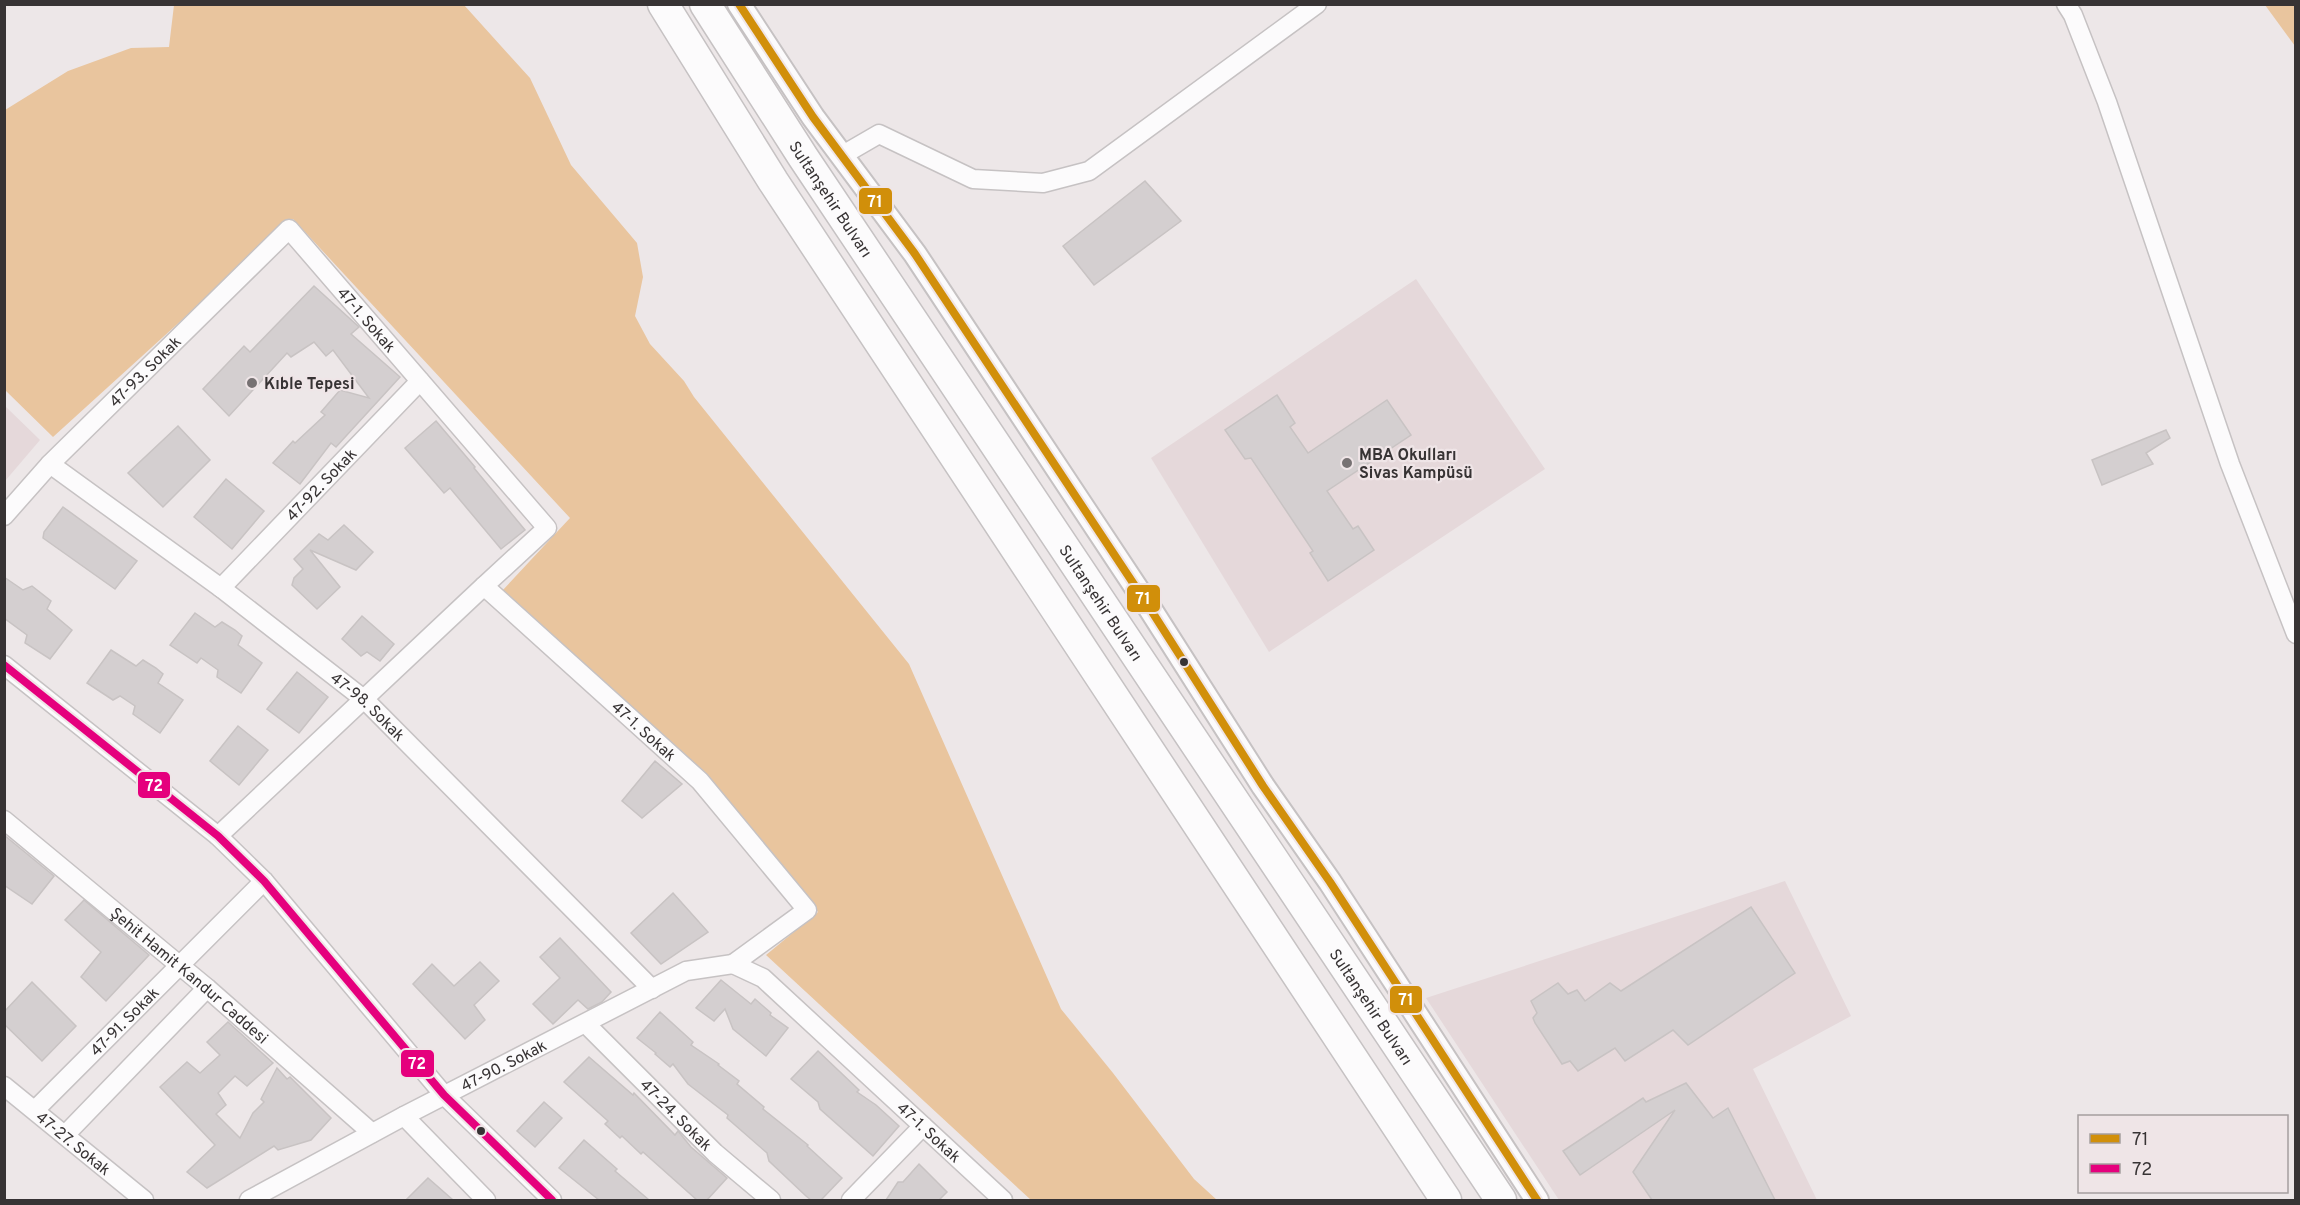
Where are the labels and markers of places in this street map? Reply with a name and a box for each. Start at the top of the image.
place label: Kıble Tepesi [264,375,354,395]
marker: Kıble Tepesi [245,376,259,390]
place label: MBA Okulları Sivas Kampüsü [1359,446,1473,484]
marker: MBA Okulları Sivas Kampüsü [1340,456,1354,470]
unlabelled marker [1178,656,1190,668]
unlabelled marker [475,1125,487,1137]

